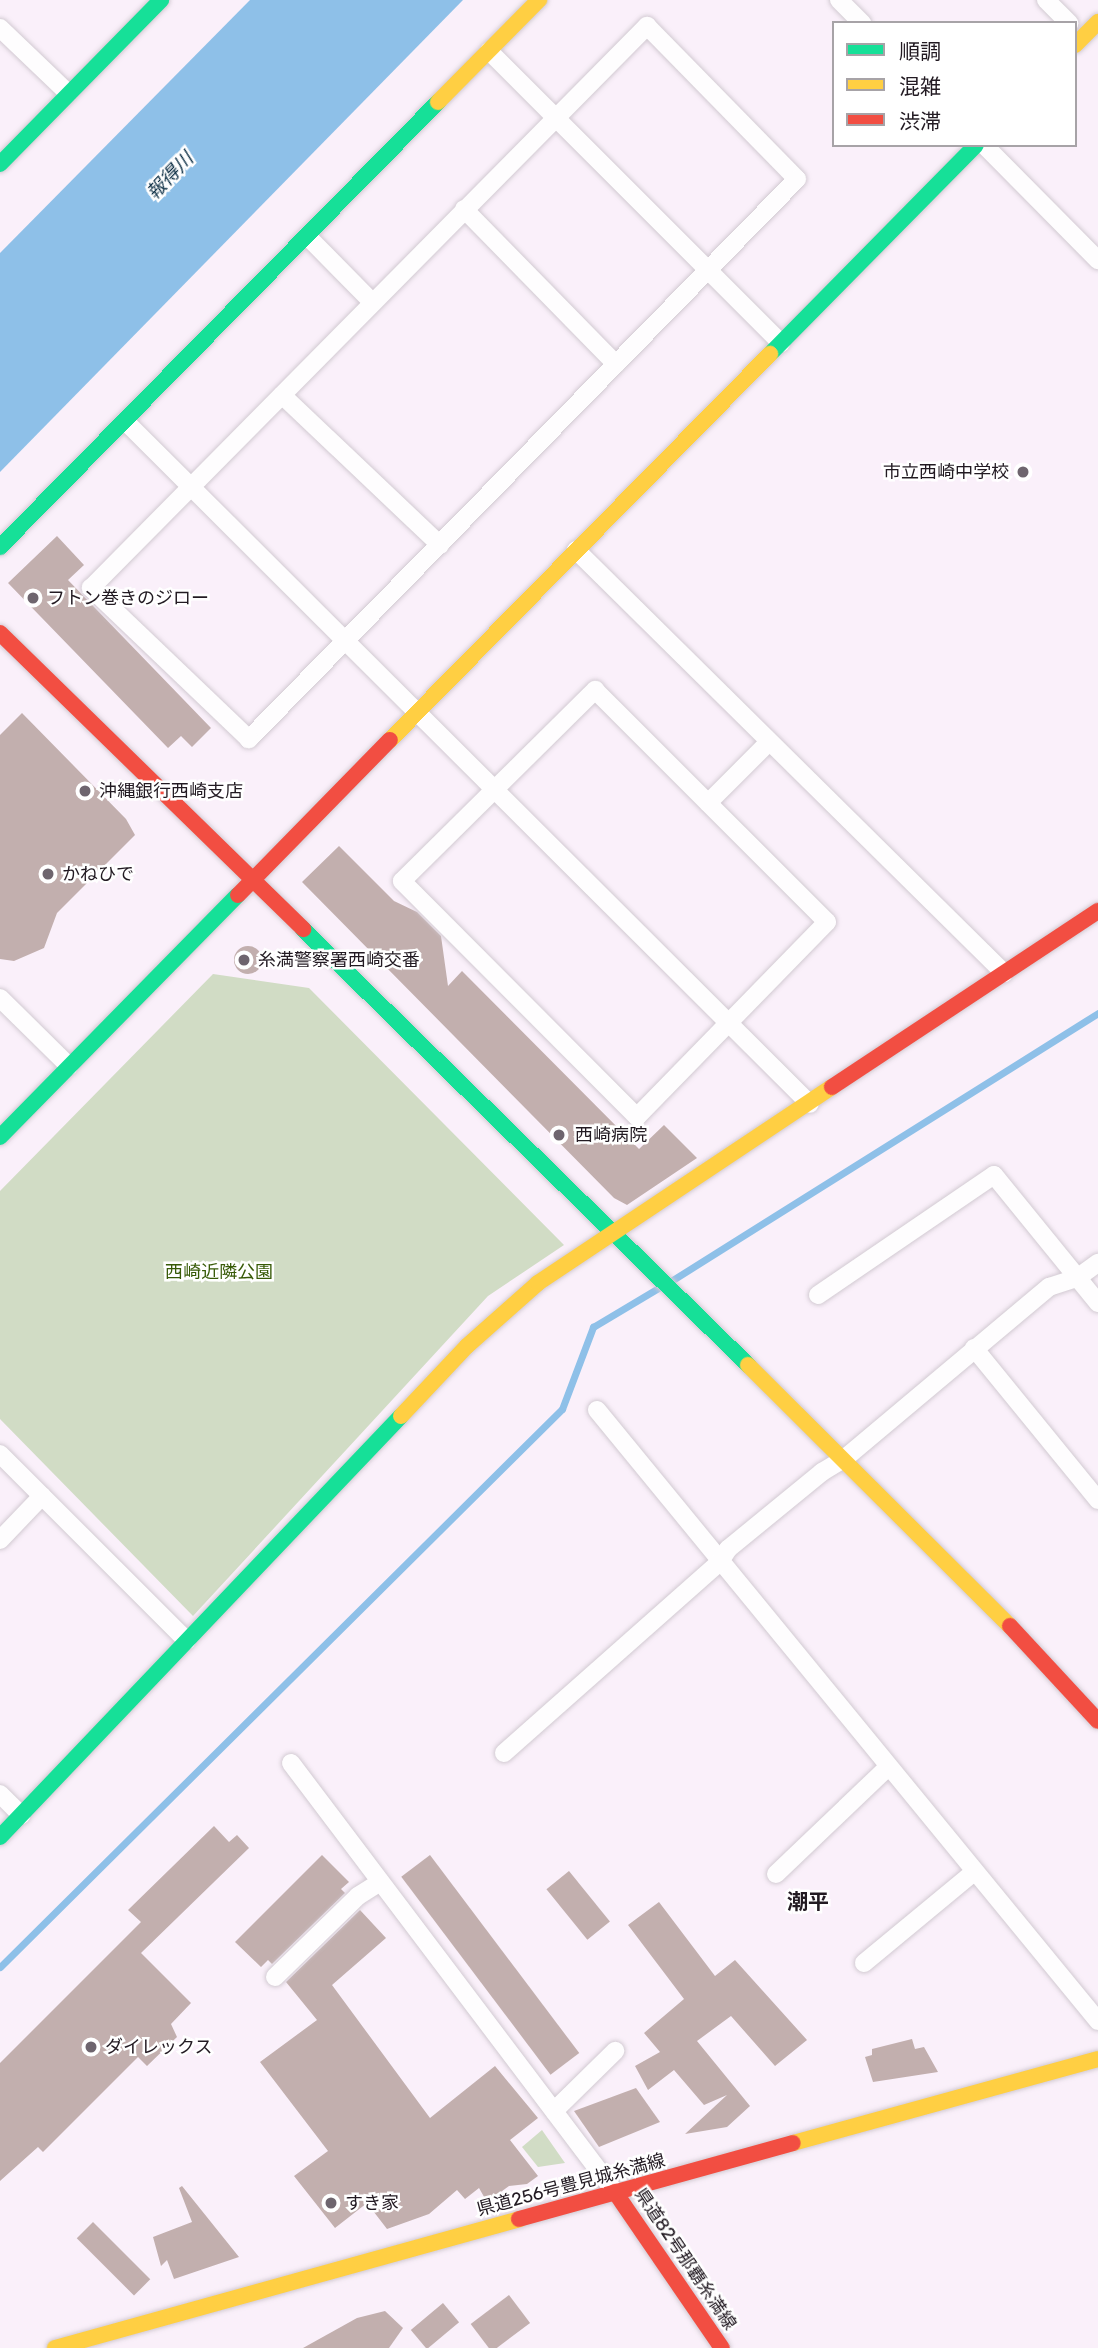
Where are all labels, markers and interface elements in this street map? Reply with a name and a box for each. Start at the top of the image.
legend [832,21,1077,147]
text: 順調 [899,39,941,64]
text: 混雑 [899,74,941,99]
text: 渋滞 [899,109,941,134]
water label: 報得川 [142,148,198,204]
place label: 市立西崎中学校 [883,461,1009,483]
marker: 市立西崎中学校 [1015,464,1031,480]
place label: フトン巻きのジロー [47,587,209,609]
marker: フトン巻きのジロー [25,590,41,606]
place label: 沖縄銀行西崎支店 [99,780,243,802]
marker: 沖縄銀行西崎支店 [77,783,93,799]
place label: かねひで [62,863,134,885]
marker: かねひで [40,866,56,882]
place label: 糸満警察署西崎交番 [258,949,420,971]
marker: 糸満警察署西崎交番 [236,952,252,968]
place label: 西崎病院 [575,1124,647,1146]
marker: 西崎病院 [549,1125,569,1145]
park label: 西崎近隣公園 [165,1261,273,1283]
district label: 潮平 [787,1889,829,1915]
place label: ダイレックス [105,2036,213,2058]
marker: ダイレックス [83,2039,99,2055]
street label: 県道256号豊見城糸満線 [474,2149,668,2221]
street label: 県道82号那覇糸満線 [630,2184,740,2334]
place label: すき家 [345,2192,399,2214]
marker: すき家 [323,2195,339,2211]

